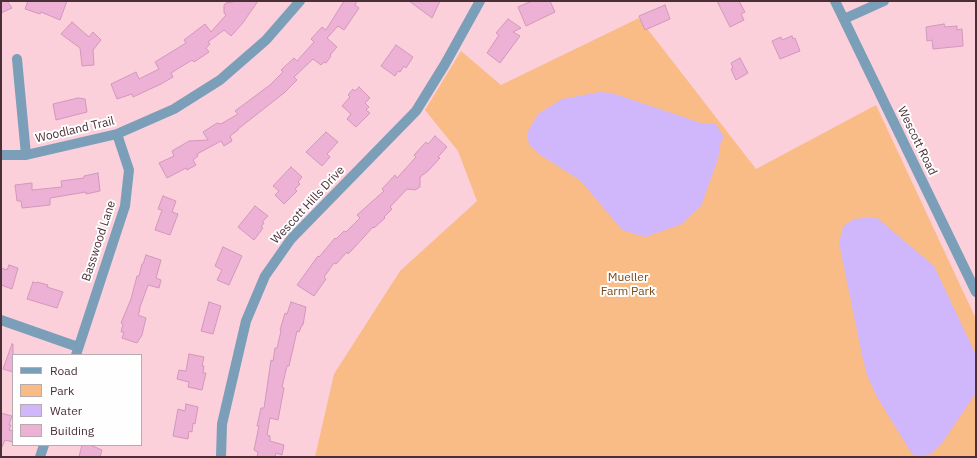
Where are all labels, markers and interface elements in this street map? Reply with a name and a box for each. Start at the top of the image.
street label: Wescott Road [894,104,940,178]
street label: Woodland Trail [34,114,116,146]
street label: Wescott Hills Drive [268,163,348,247]
street label: Basswood Lane [79,199,119,283]
park label: Mueller Farm Park [601,271,655,299]
legend [12,354,142,446]
text: Road [50,363,78,378]
text: Park [50,383,74,398]
text: Water [50,403,82,418]
text: Building [50,423,94,438]

